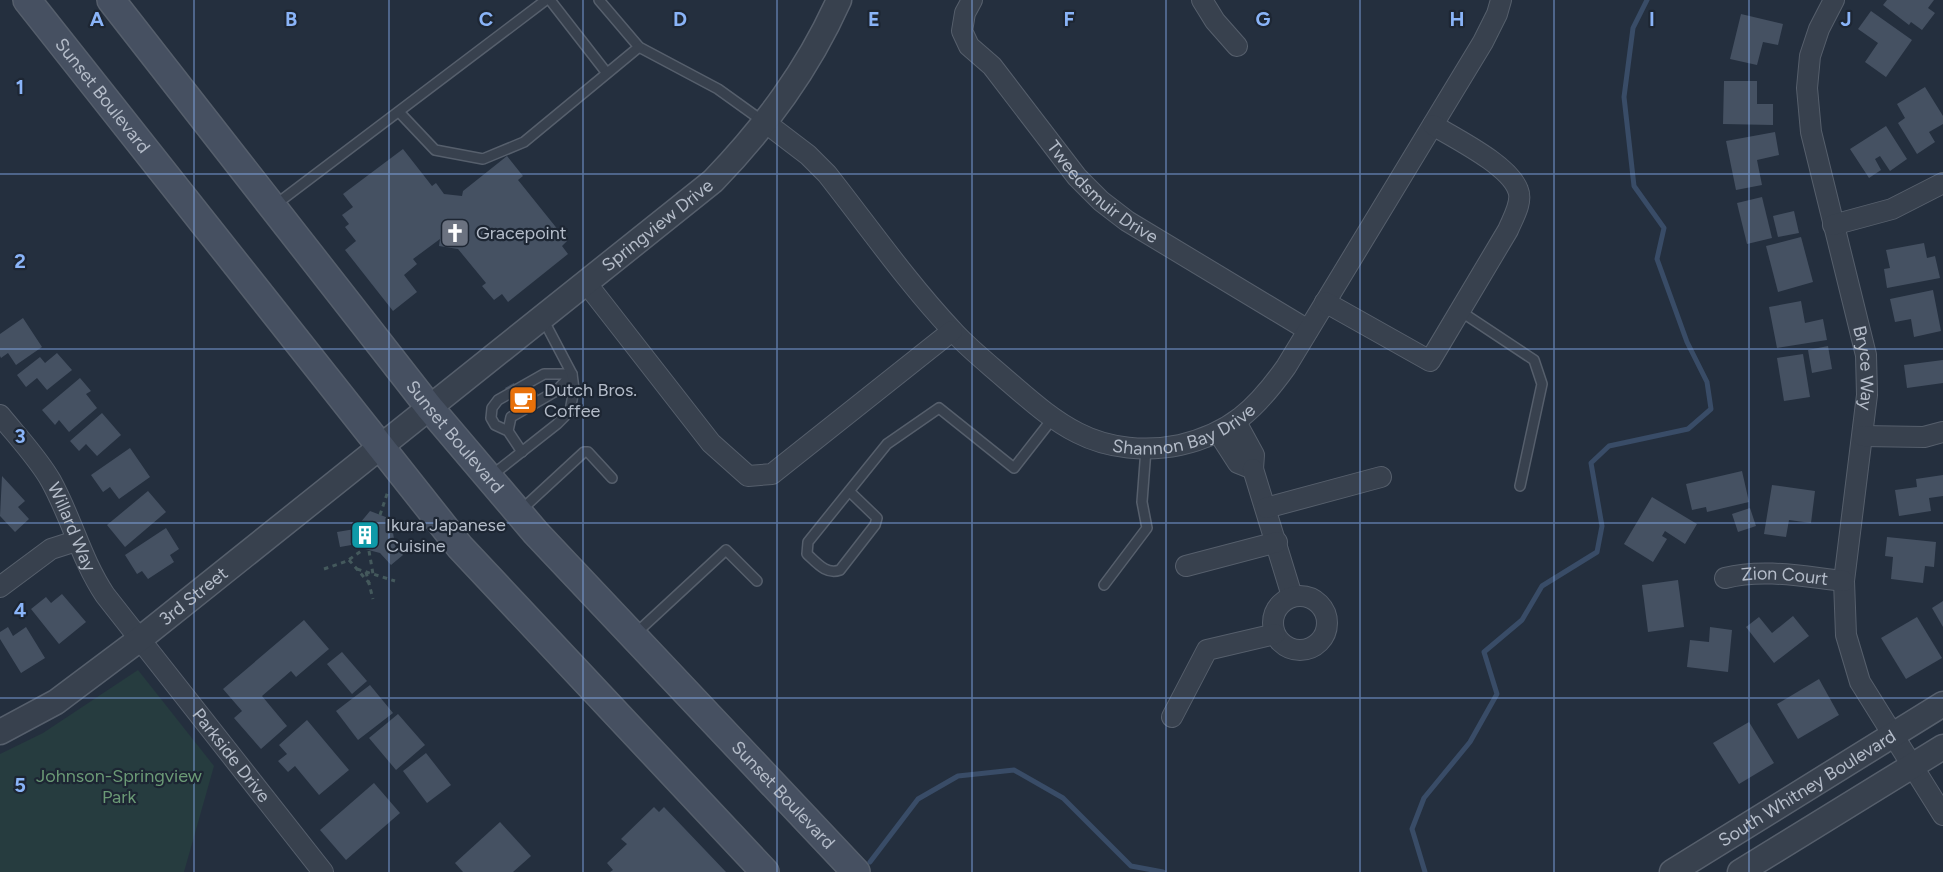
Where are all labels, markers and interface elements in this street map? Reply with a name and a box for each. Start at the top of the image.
text: A [90,7,105,31]
text: B [285,7,297,31]
text: C [479,7,493,31]
text: D [673,7,687,31]
text: E [868,7,880,31]
text: F [1063,7,1075,31]
text: G [1256,7,1271,31]
text: H [1450,7,1465,31]
text: I [1649,7,1655,31]
text: J [1840,7,1852,31]
street label: Sunset Boulevard [50,34,155,158]
text: 1 [16,75,24,99]
street label: Tweedsmuir Drive [1042,136,1162,248]
street label: Springview Drive [597,174,718,276]
church icon: Gracepoint [439,217,471,249]
place label: Gracepoint [476,222,567,244]
text: 2 [14,249,26,273]
street label: Bryce Way [1848,323,1878,412]
street label: Sunset Boulevard [401,376,508,498]
place label: Dutch Bros. Coffee [544,379,637,422]
cafe icon: Dutch Bros. Coffee [507,384,539,416]
street label: Shannon Bay Drive [1111,399,1260,460]
text: 3 [14,424,26,448]
street label: Willard Way [43,479,101,576]
place label: Ikura Japanese Cuisine [386,514,506,557]
building icon: Ikura Japanese Cuisine [349,519,381,551]
street label: 3rd Street [155,562,232,630]
street label: Zion Court [1740,562,1830,590]
text: 4 [14,598,27,622]
street label: Parkside Drive [188,704,275,807]
street label: South Whitney Boulevard [1714,725,1900,852]
street label: Sunset Boulevard [727,736,840,854]
park label: Johnson-Springview Park [36,765,202,808]
text: 5 [14,773,26,797]

